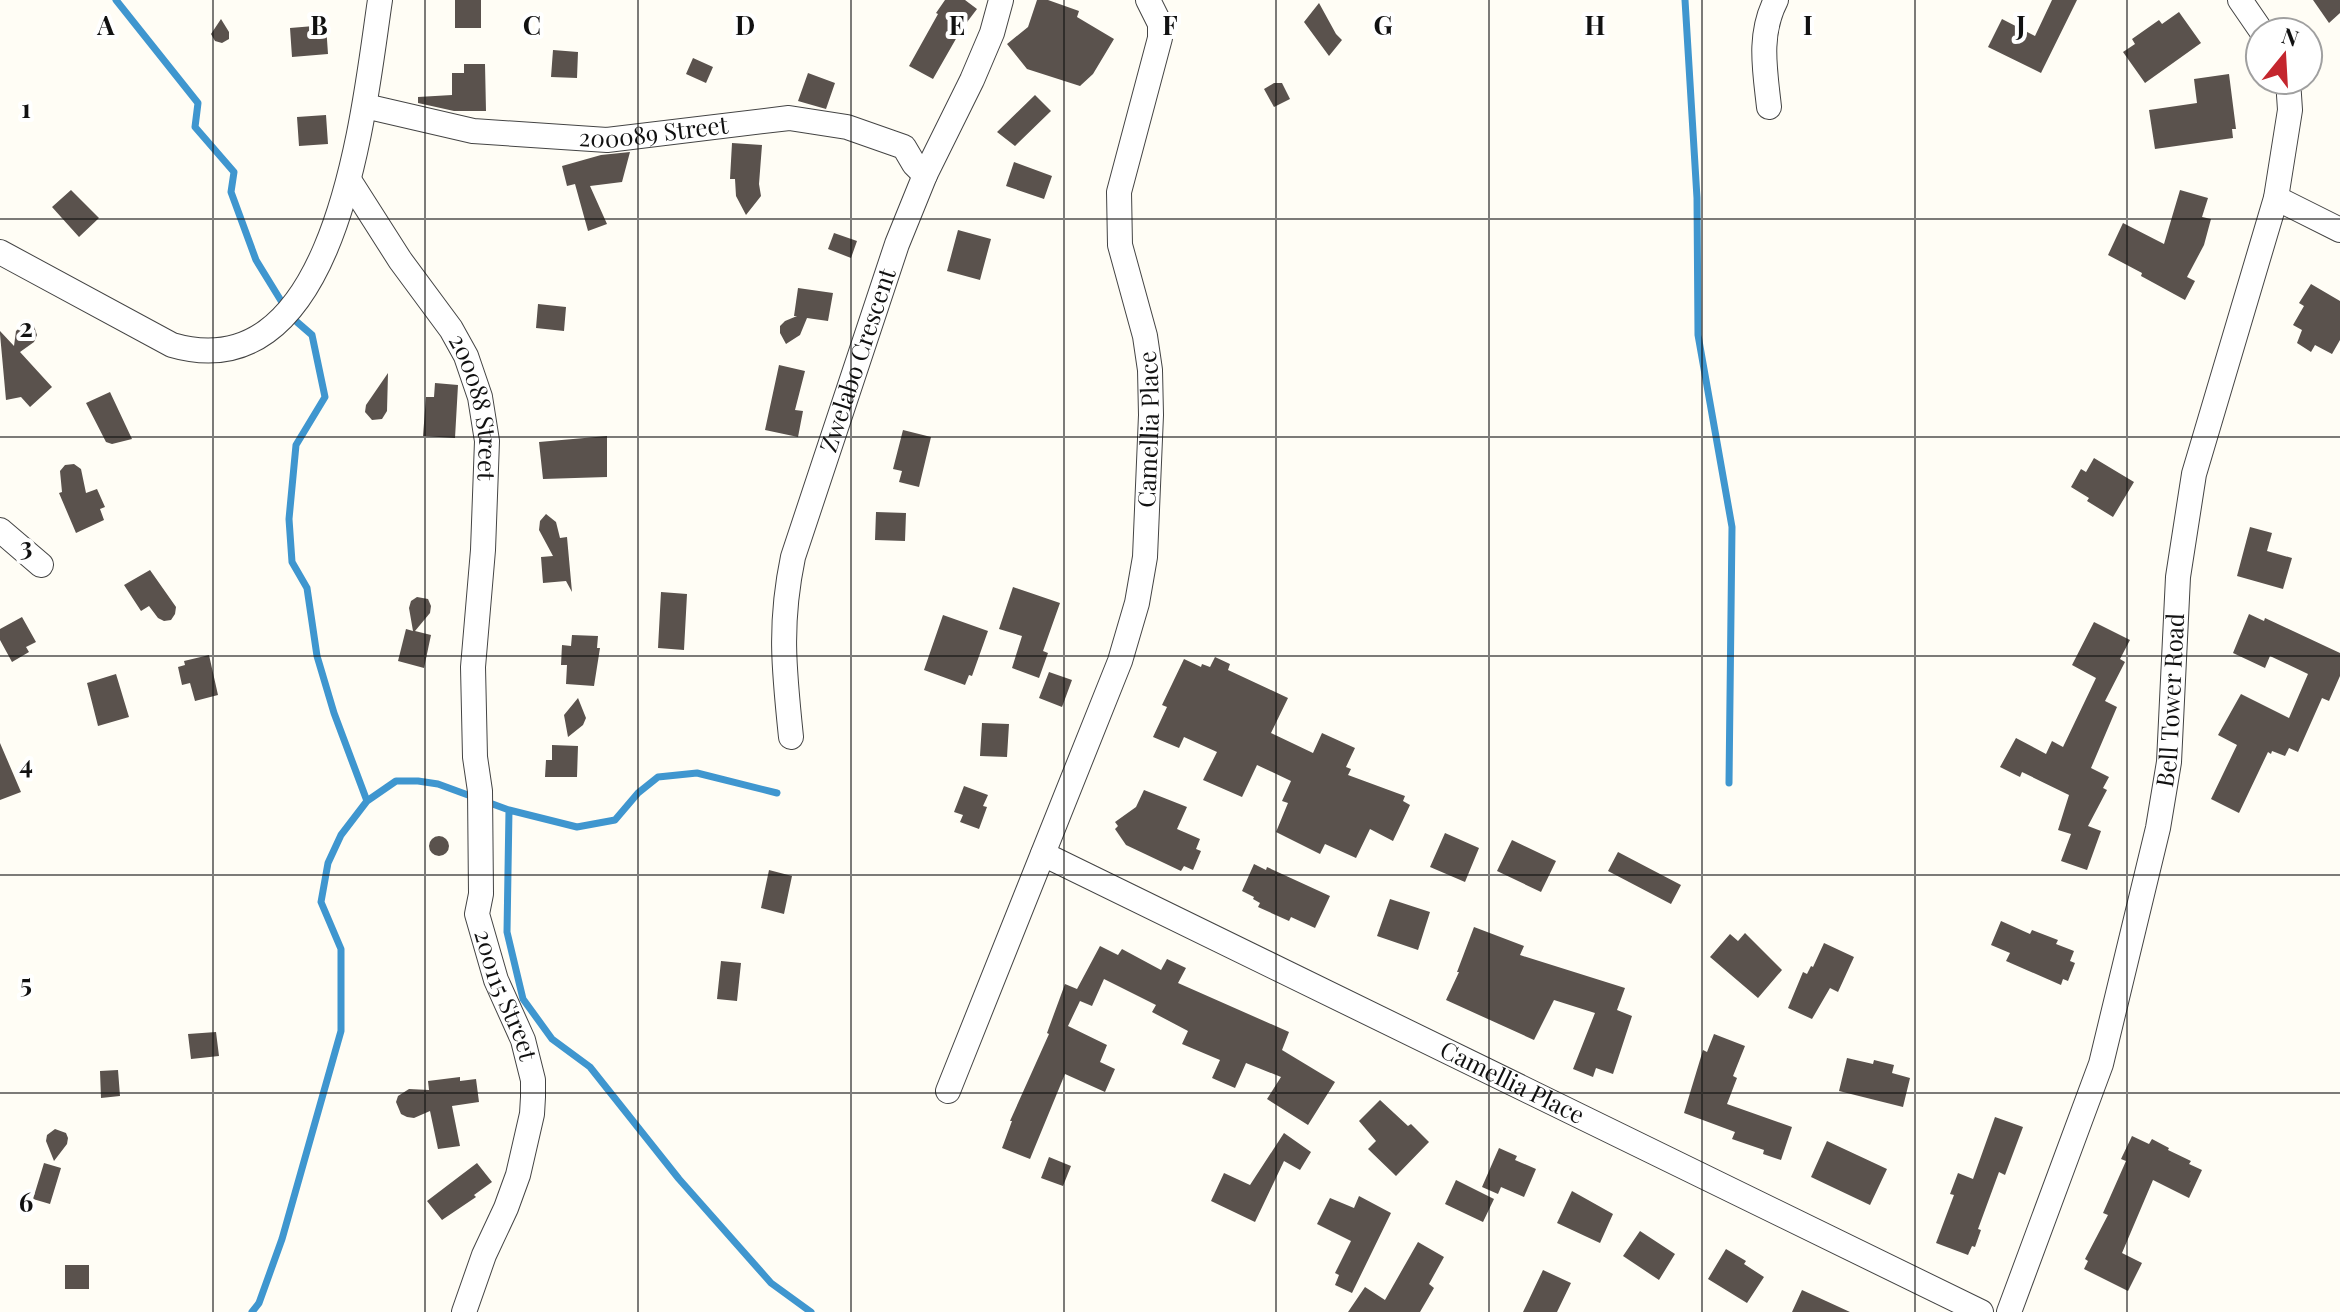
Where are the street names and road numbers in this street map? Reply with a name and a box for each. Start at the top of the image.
street label: 200089 Street [578,107,730,154]
street label: Zwelabo Crescent [811,263,902,456]
street label: 200088 Street [443,327,505,482]
street label: Camellia Place [1129,349,1165,508]
street label: Bell Tower Road [2147,612,2190,789]
street label: 200115 Street [468,926,546,1064]
street label: Camellia Place [1435,1032,1590,1130]

